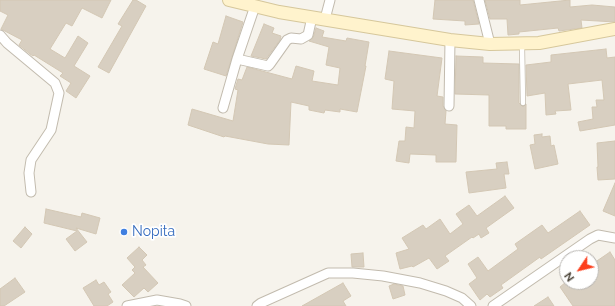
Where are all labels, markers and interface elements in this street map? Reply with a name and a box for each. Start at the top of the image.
place label: Nopita [132,224,175,240]
marker: Nopita [119,227,129,237]
north arrow [559,250,599,290]
text: N [562,269,577,284]

